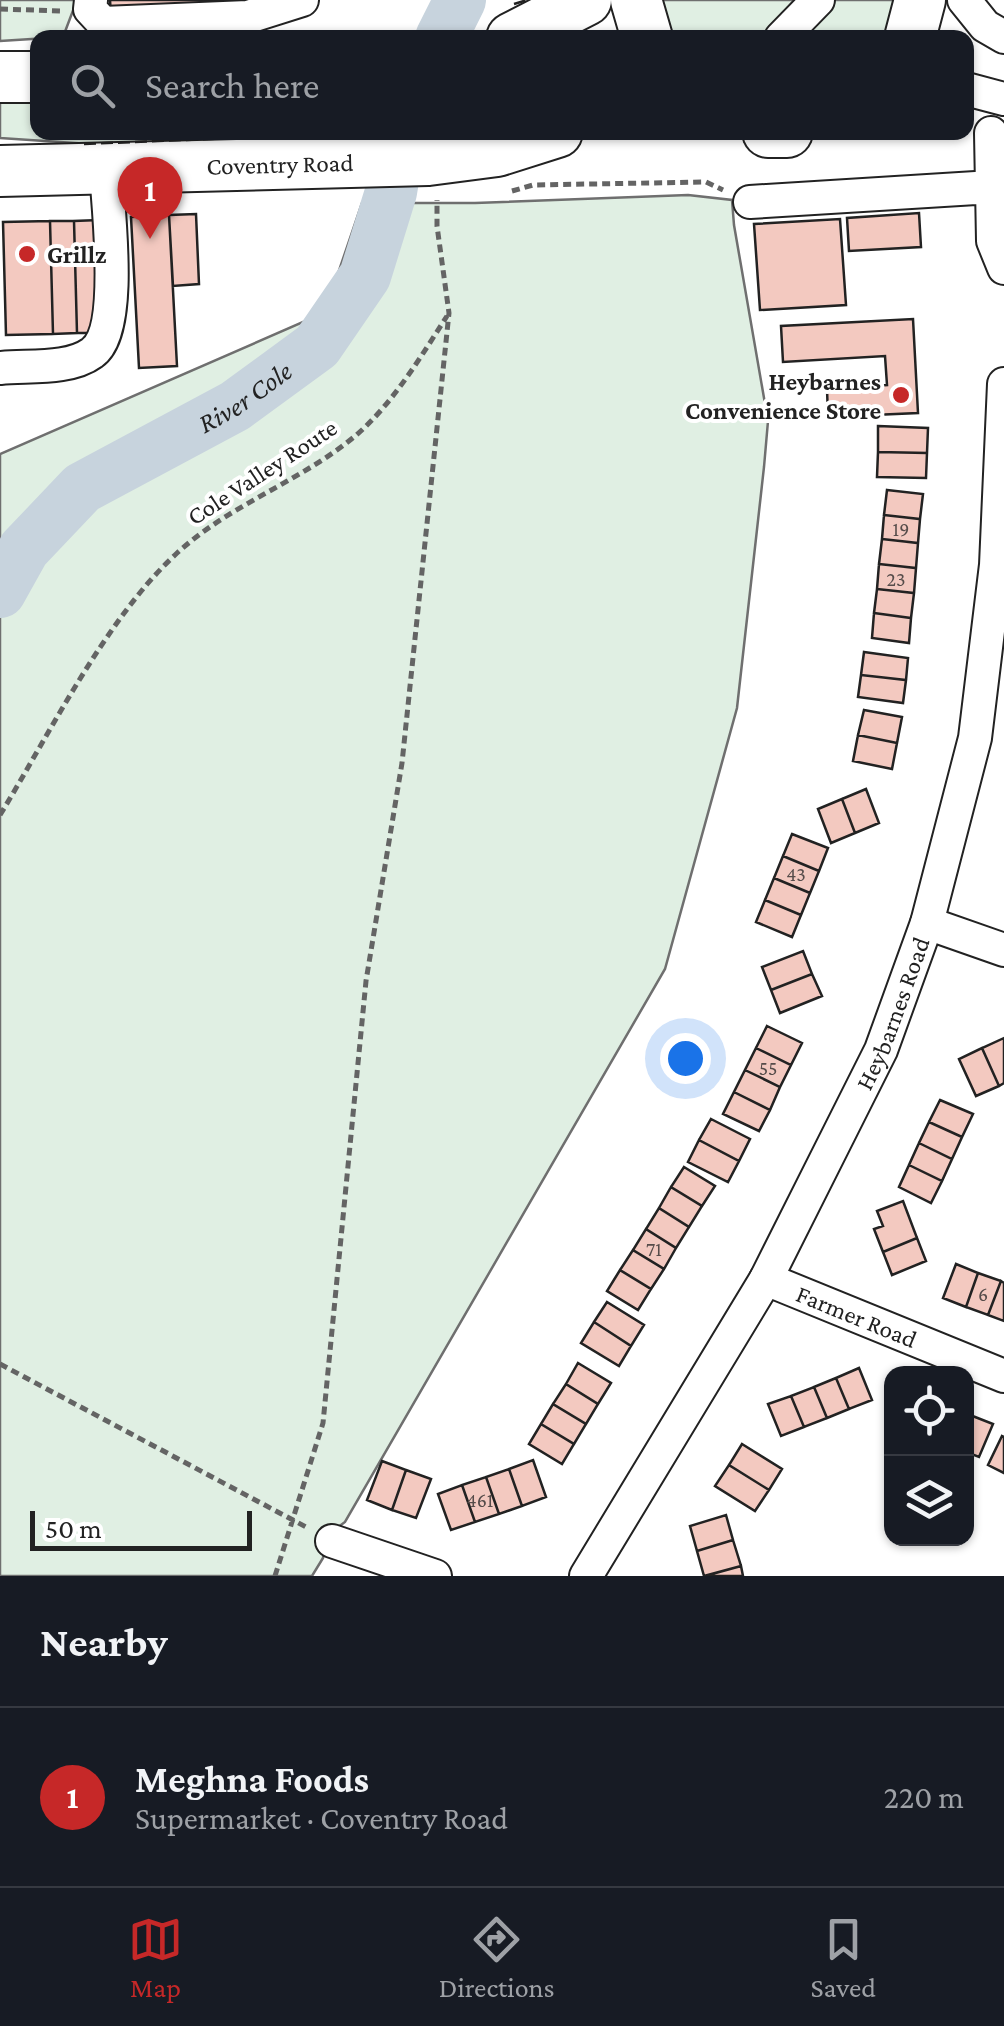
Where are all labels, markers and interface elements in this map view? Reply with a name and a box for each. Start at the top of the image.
search box [30,30,974,140]
icon: search [65,58,120,113]
text: Search here [145,64,319,106]
street label: Coventry Road [206,148,354,179]
pin: 1 [118,156,182,239]
place label: Grillz [47,241,107,268]
marker: Grillz [16,243,38,265]
water label: River Cole [192,354,298,439]
place label: Heybarnes Convenience Store [685,368,881,424]
marker: Heybarnes Convenience Store [890,384,912,406]
street label: Cole Valley Route [182,414,342,531]
house number: 19 [893,518,909,540]
house number: 23 [886,568,906,590]
house number: 43 [786,863,806,885]
street label: Heybarnes Road [850,933,934,1094]
your location [660,1033,711,1084]
house number: 55 [759,1057,777,1079]
house number: 71 [646,1238,662,1260]
street label: Farmer Road [793,1279,921,1353]
house number: 6 [978,1283,988,1305]
map controls [884,1366,974,1546]
button: locate [884,1366,974,1456]
button: layers [884,1456,974,1546]
house number: 461 [466,1489,494,1511]
scale bar [30,1506,252,1550]
text: 50 m [45,1513,102,1544]
text: Nearby [40,1618,168,1665]
text: Meghna Foods [135,1758,369,1800]
text: 1 [67,1779,78,1815]
text: 220 m [884,1779,964,1815]
text: Supermarket · Coventry Road [135,1800,508,1836]
tab: Map [128,1912,183,2003]
tab: Directions [439,1912,555,2003]
tab: Saved [810,1912,876,2003]

